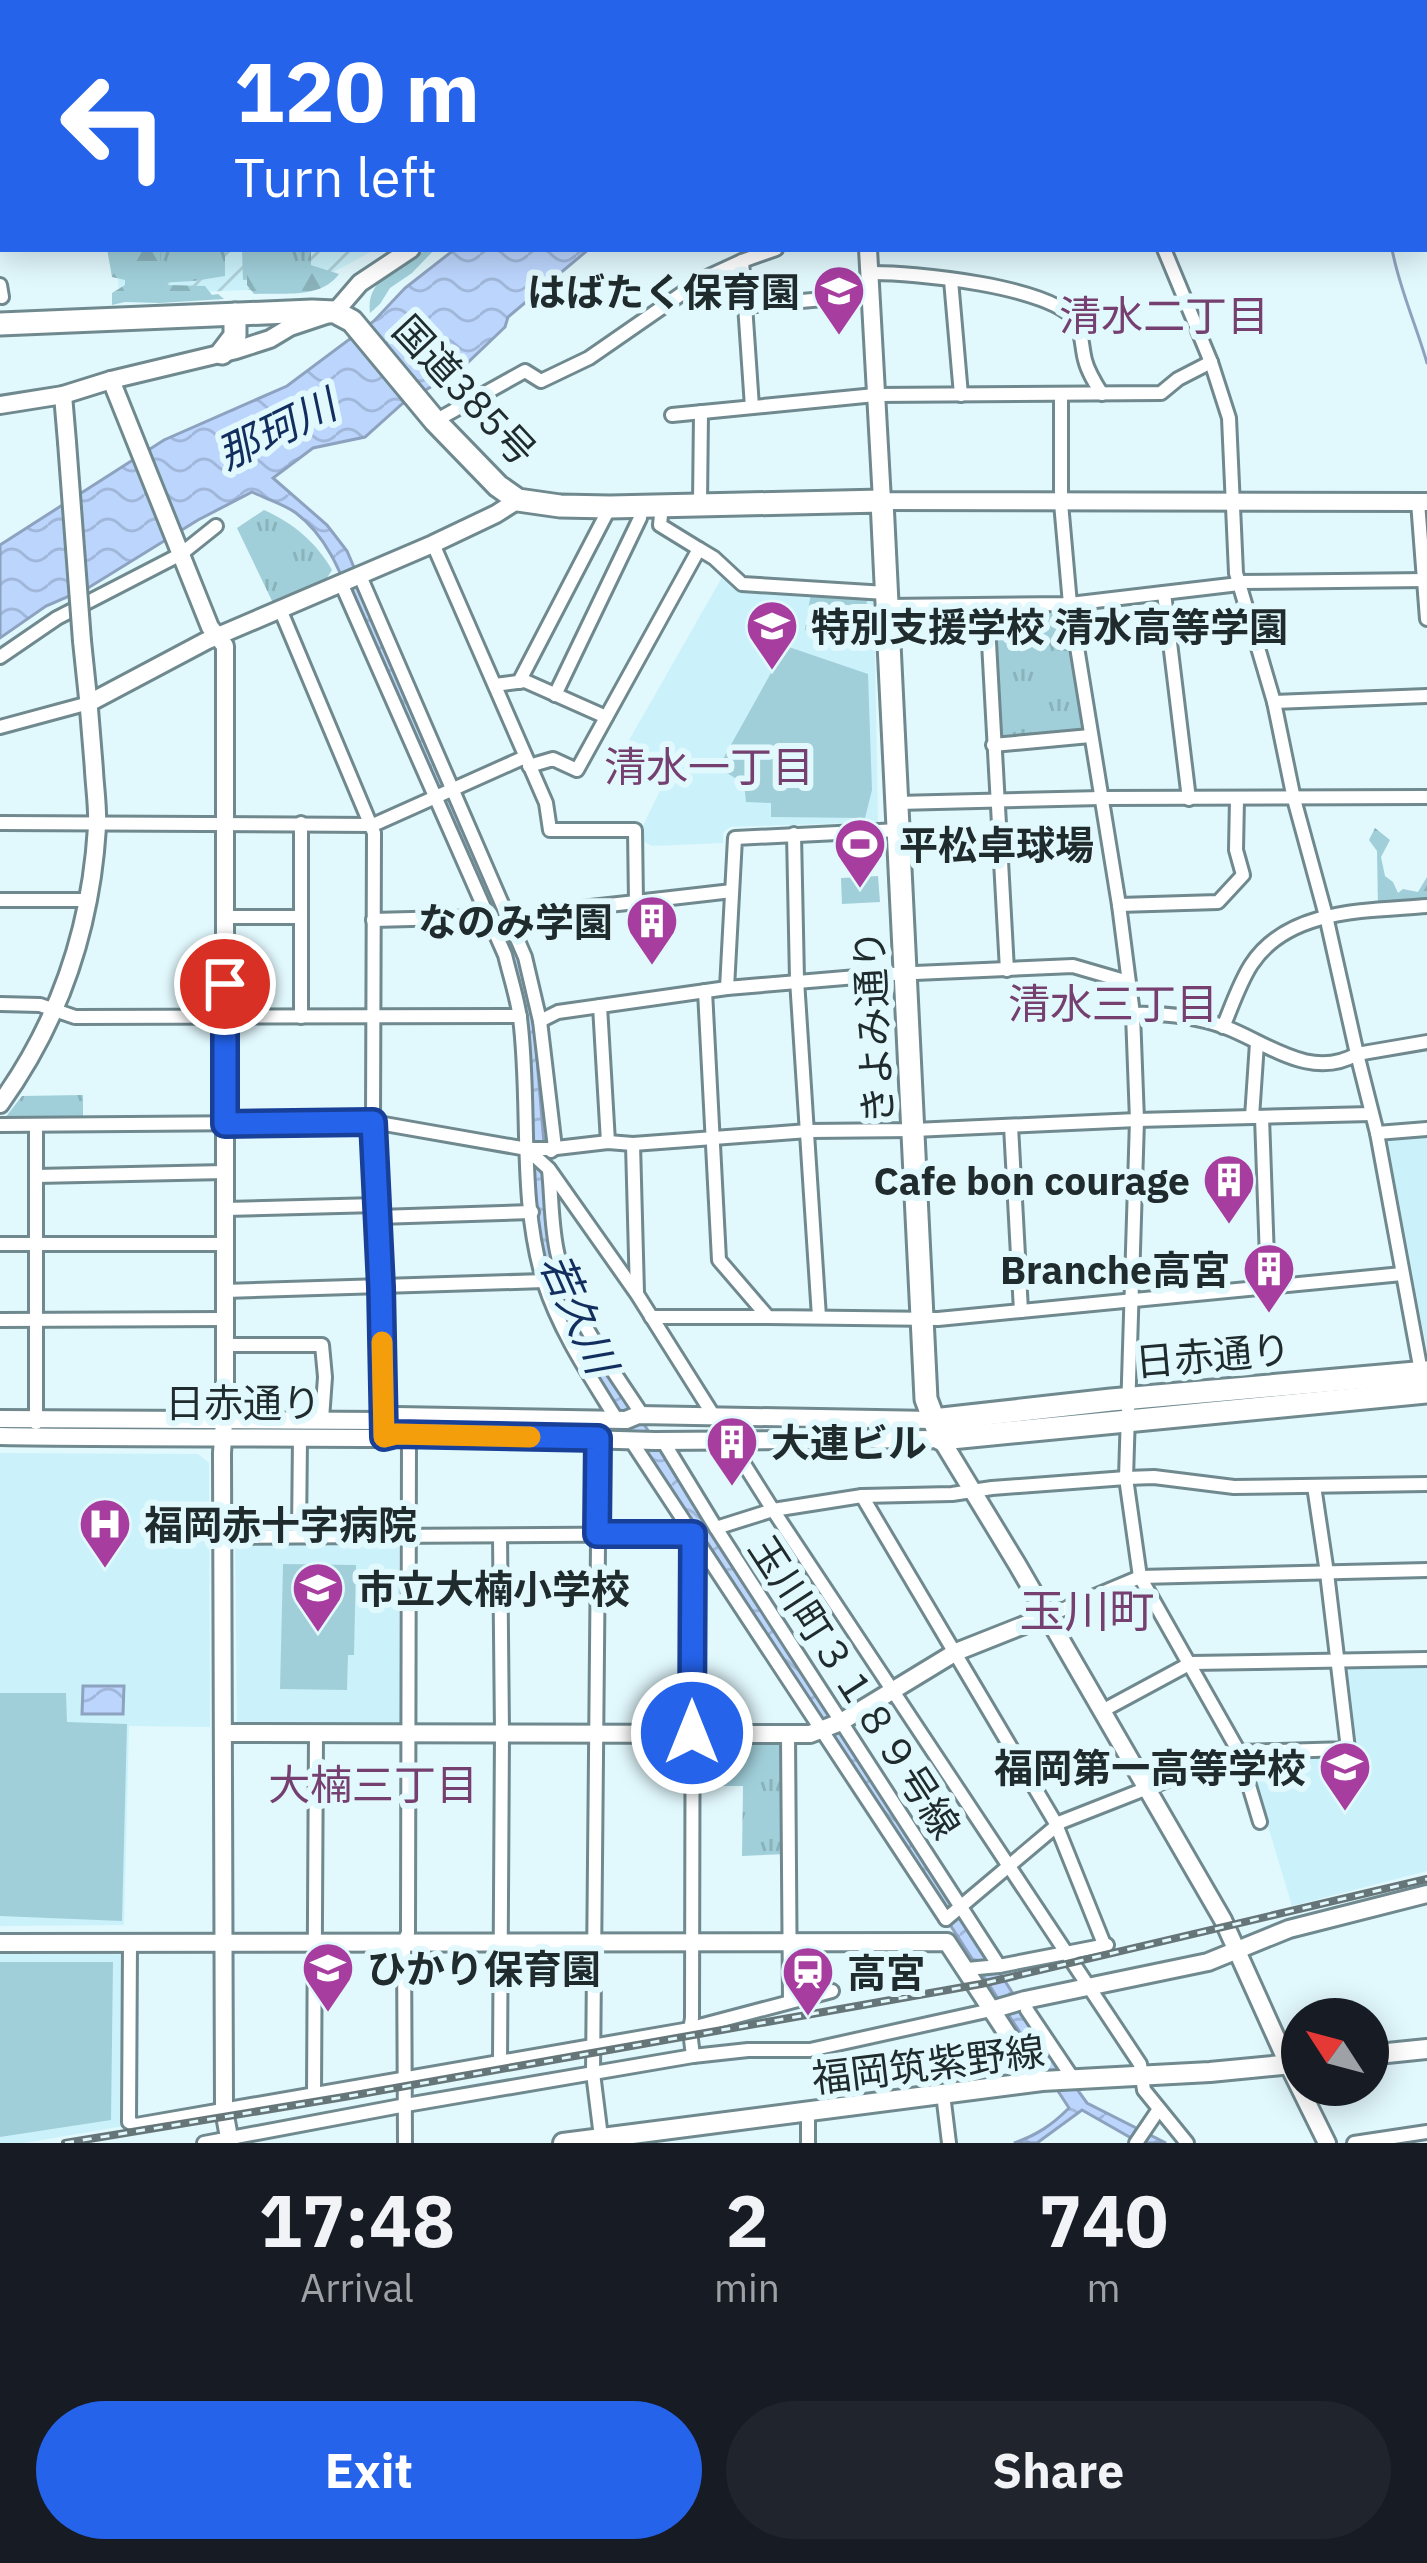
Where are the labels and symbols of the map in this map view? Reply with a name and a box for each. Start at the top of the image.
school or university icon: はばたく保育園 [811,263,867,337]
place label: はばたく保育園 [527,266,800,317]
district label: 清水二丁目 [1059,288,1269,343]
street label: 国道385号 [383,304,547,476]
water label: 那珂川 [207,375,348,481]
school or university icon: 特別支援学校 清水高等学園 [744,598,800,672]
place label: 特別支援学校 清水高等学園 [811,601,1288,652]
district label: 清水一丁目 [604,739,814,794]
sports icon: 平松卓球場 [832,816,888,890]
place label: 平松卓球場 [899,819,1094,870]
building icon: なのみ学園 [624,893,680,967]
place label: なのみ学園 [418,896,613,947]
street label: きよみ通り [842,928,904,1126]
pin [174,933,276,1035]
district label: 清水三丁目 [1008,976,1218,1031]
building icon: Cafe bon courage [1201,1152,1257,1226]
place label: Cafe bon courage [873,1155,1190,1206]
building icon: Branche高宮 [1241,1241,1297,1315]
water label: 若久川 [528,1244,631,1385]
place label: Branche高宮 [1000,1244,1230,1295]
street label: 日赤通り [1133,1323,1293,1387]
street label: 日赤通り [165,1377,321,1428]
building icon: 大連ビル [704,1414,760,1488]
place label: 大連ビル [771,1417,927,1468]
hospital icon: 福岡赤十字病院 [77,1496,133,1570]
place label: 福岡赤十字病院 [144,1499,417,1550]
street label: 玉川町３１８９号線 [738,1526,972,1848]
school or university icon: 市立大楠小学校 [290,1560,346,1634]
place label: 市立大楠小学校 [357,1563,630,1614]
district label: 玉川町 [1019,1581,1155,1639]
position arrow [629,1670,755,1796]
school or university icon: 福岡第一高等学校 [1317,1739,1373,1813]
place label: 福岡第一高等学校 [994,1742,1306,1793]
district label: 大楠三丁目 [268,1757,478,1812]
school or university icon: ひかり保育園 [300,1940,356,2014]
place label: ひかり保育園 [367,1943,601,1994]
station icon: 高宮 [780,1944,836,2018]
place label: 高宮 [847,1947,925,1998]
north arrow [1281,1998,1389,2106]
street label: 福岡筑紫野線 [809,2024,1047,2104]

